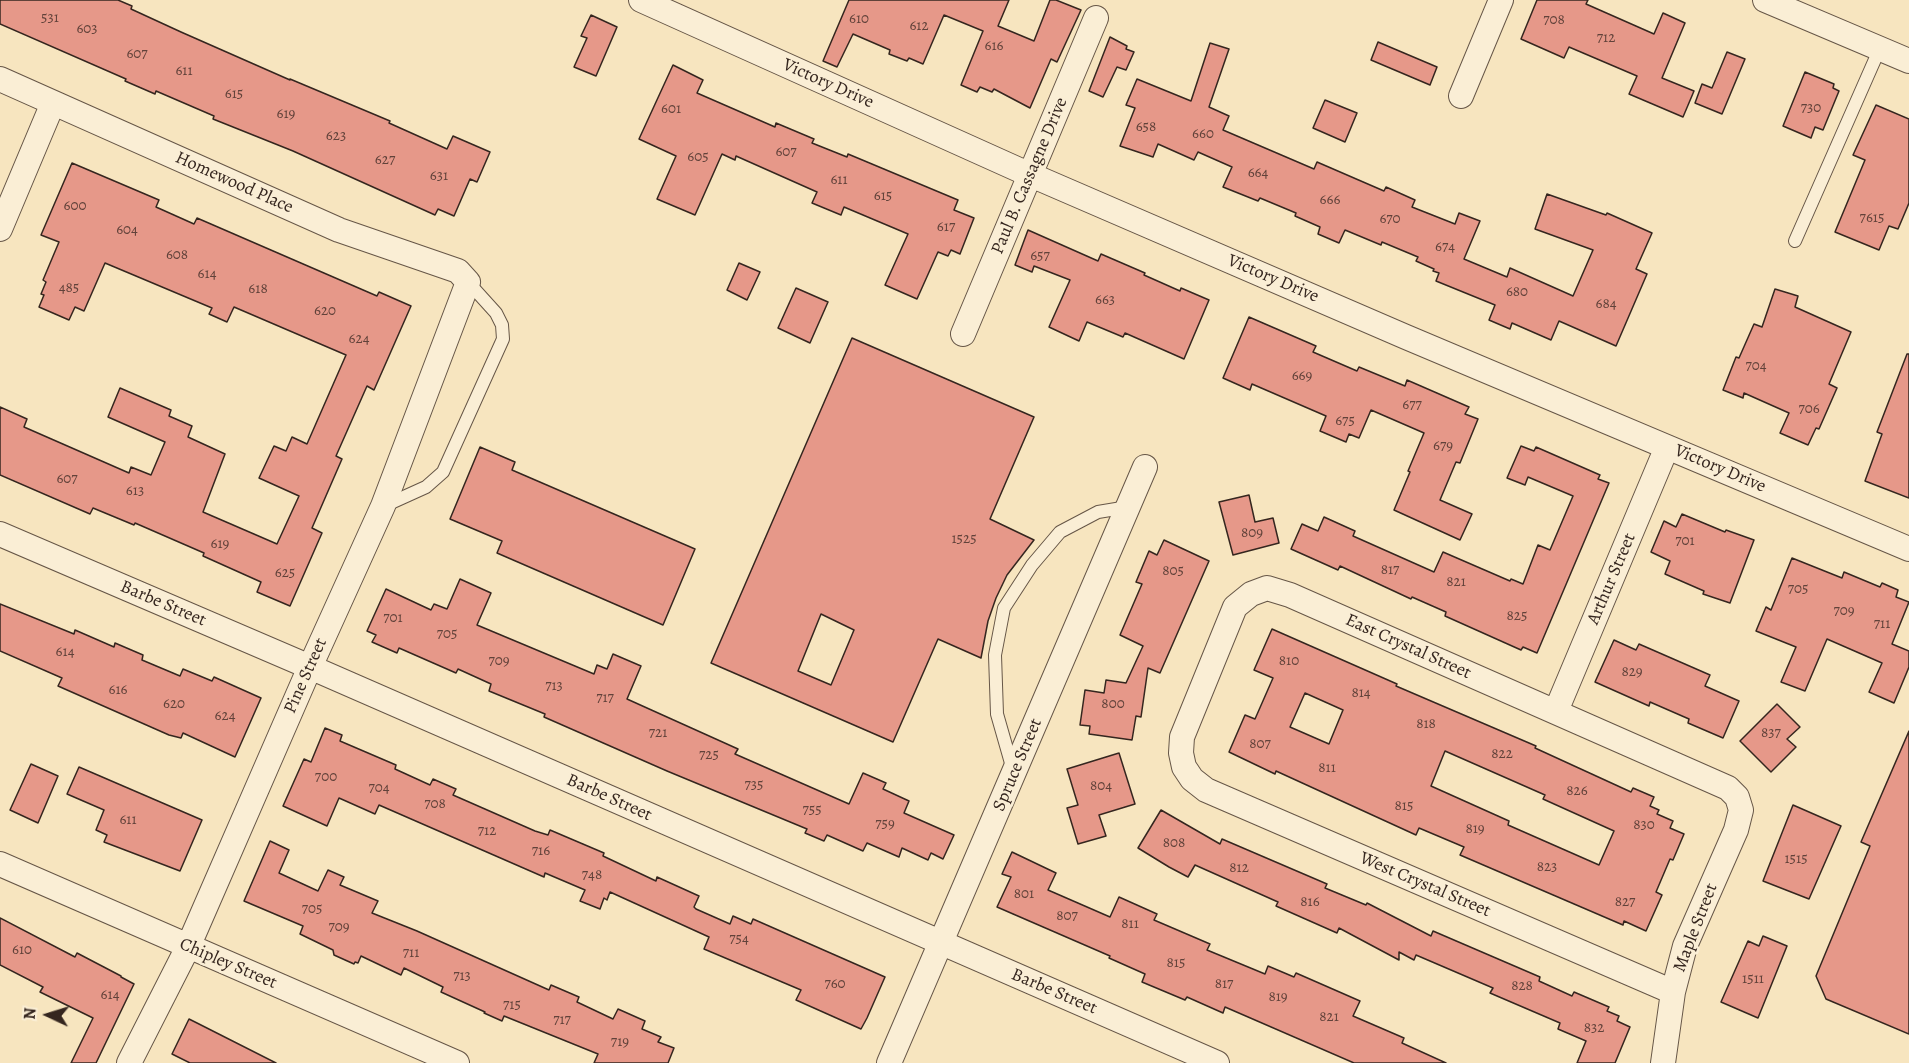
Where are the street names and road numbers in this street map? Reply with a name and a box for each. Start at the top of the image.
street label: Victory Drive [779,54,877,114]
street label: Paul B. Cassagne Drive [987,94,1073,258]
street label: Homewood Place [172,147,296,219]
street label: Victory Drive [1224,250,1322,308]
street label: Victory Drive [1671,440,1769,498]
street label: Arthur Street [1583,530,1641,628]
street label: Barbe Street [117,576,209,632]
street label: East Crystal Street [1342,610,1474,684]
street label: Pine Street [280,635,332,717]
street label: Spruce Street [989,715,1047,815]
street label: Barbe Street [563,770,655,826]
street label: West Crystal Street [1356,848,1494,922]
street label: Maple Street [1669,881,1723,975]
street label: Chipley Street [176,934,280,994]
street label: Barbe Street [1008,964,1100,1020]

